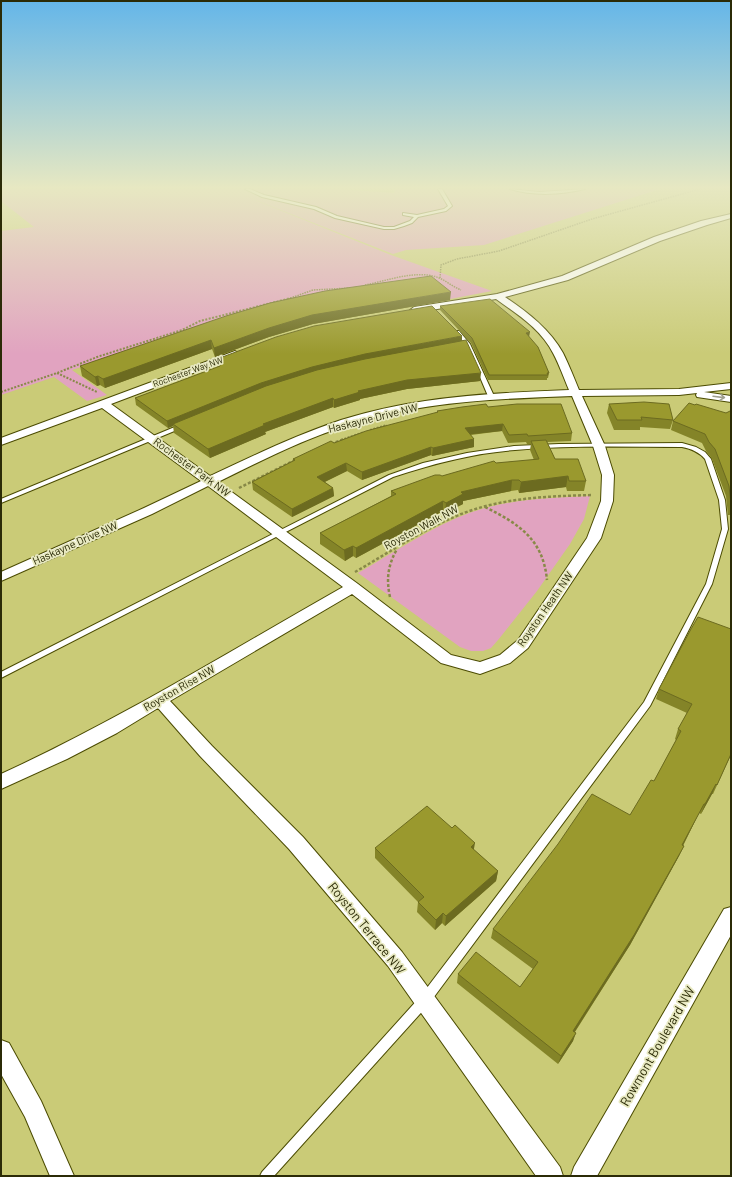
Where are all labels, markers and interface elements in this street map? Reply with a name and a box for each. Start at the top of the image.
street label: Rochester Way NW [151,354,225,389]
one-way arrow [712,394,725,401]
street label: Haskayne Drive NW [327,400,419,435]
street label: Rochester Park NW [151,434,234,499]
street label: Royston Walk NW [381,501,461,552]
street label: Haskayne Drive NW [30,518,120,567]
street label: Royston Heath NW [514,569,575,649]
street label: Royston Rise NW [141,662,217,713]
street label: Royston Terrace NW [325,879,409,978]
street label: Rowmont Boulevard NW [616,983,698,1109]

